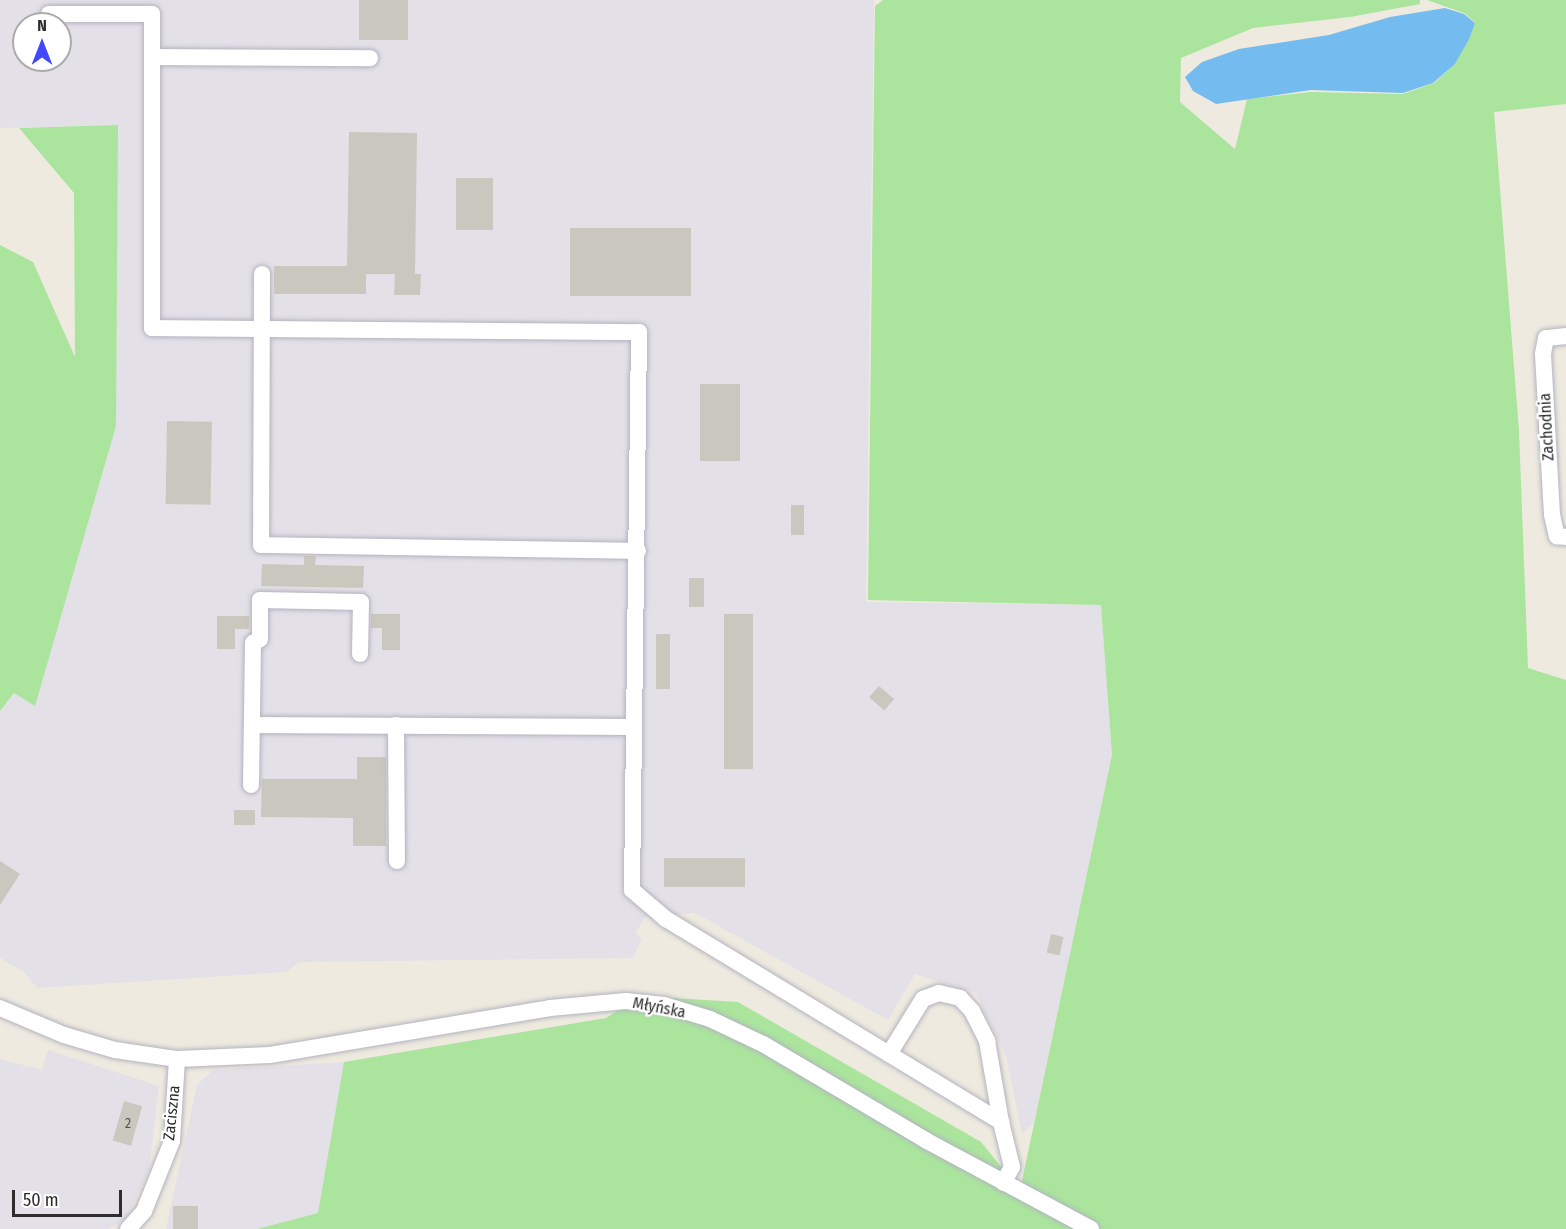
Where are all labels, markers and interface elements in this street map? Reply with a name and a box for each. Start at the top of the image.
north arrow [12,12,72,72]
text: N [37,16,47,35]
street label: Zachodnia [1536,393,1558,461]
street label: Młyńska [631,993,687,1023]
street label: Zaciszna [160,1084,184,1142]
house number: 2 [125,1116,131,1132]
scale bar [15,1178,124,1216]
text: 50 m [23,1189,59,1211]

